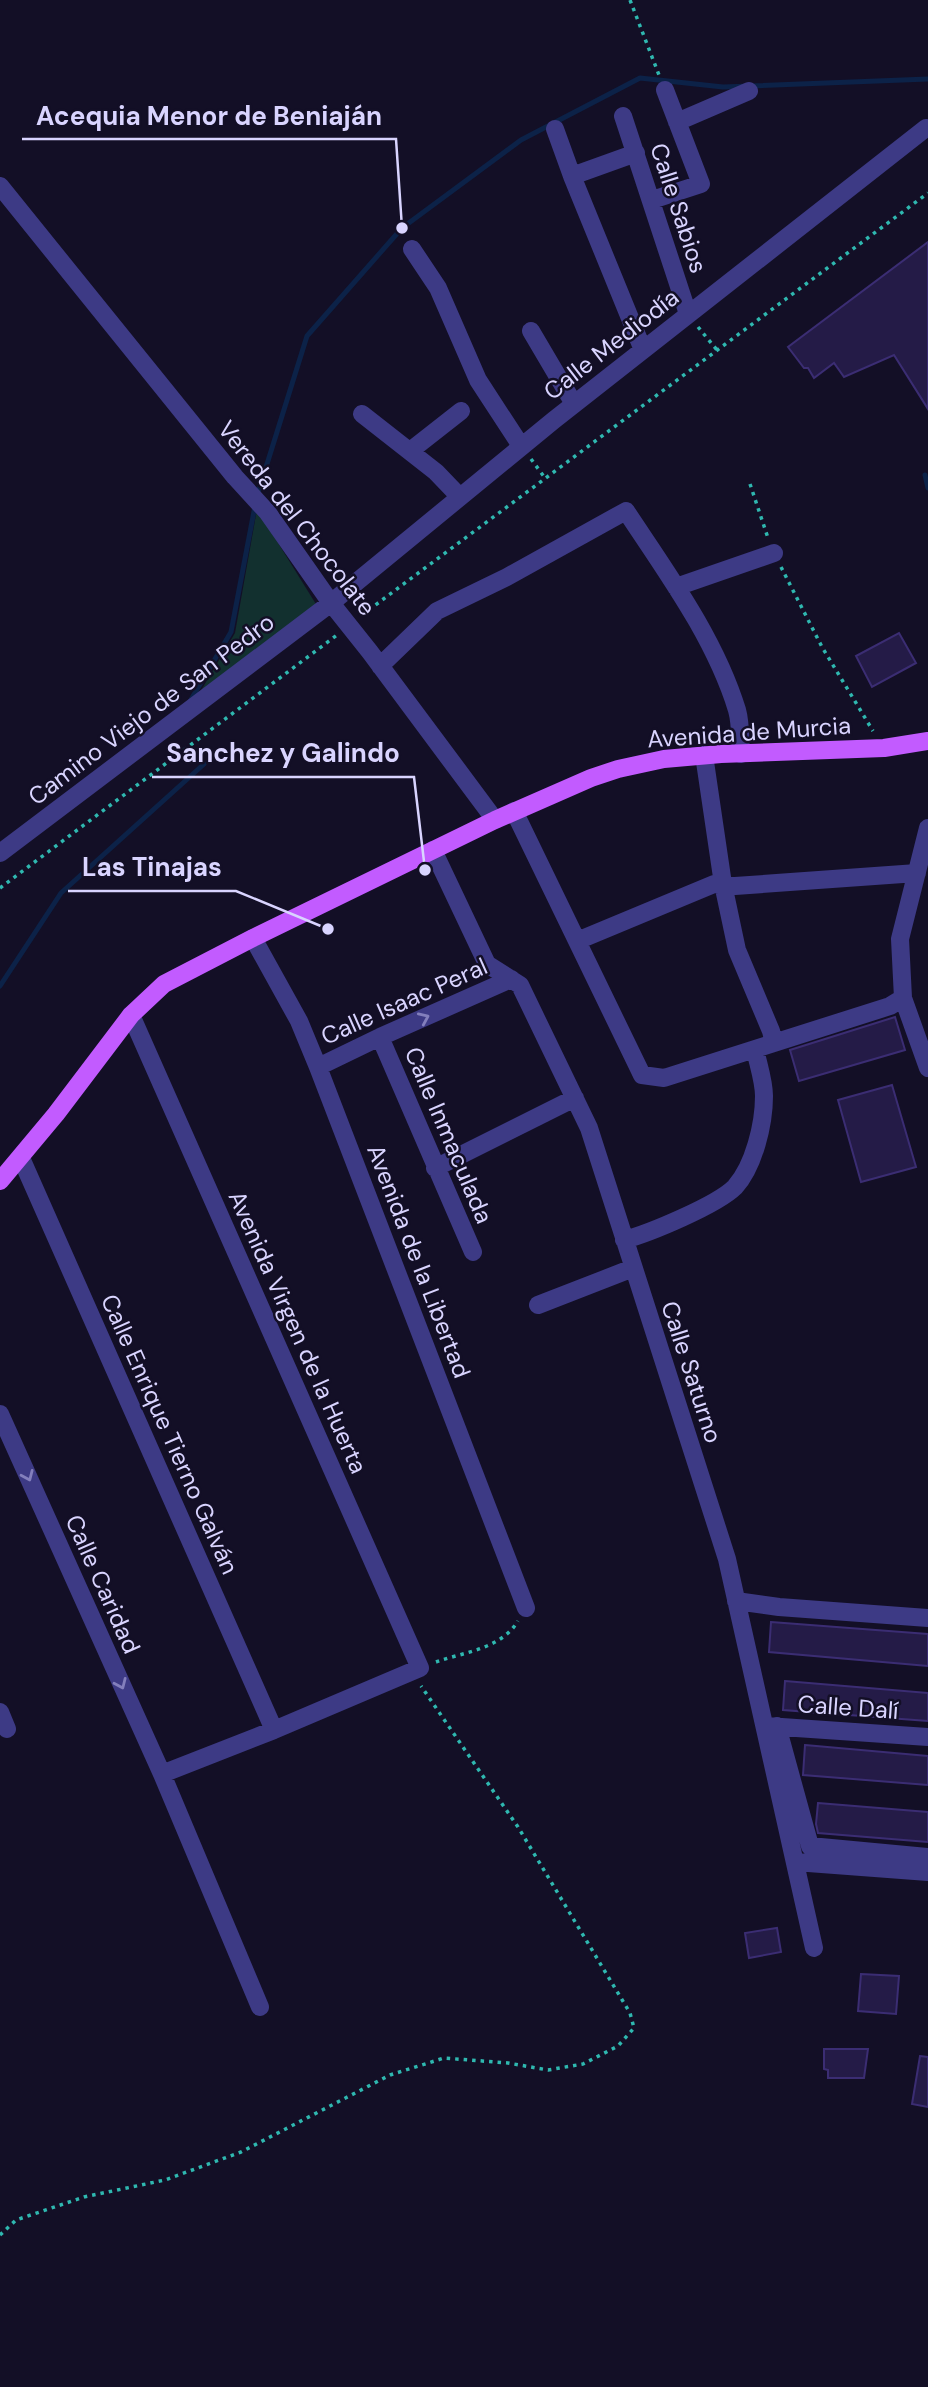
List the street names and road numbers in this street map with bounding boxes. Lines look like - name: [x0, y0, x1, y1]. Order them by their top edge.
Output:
- street label: Calle Sabios: [643, 139, 715, 277]
- street label: Calle Mediodía: [537, 282, 685, 406]
- street label: Vereda del Chocolate: [211, 414, 383, 622]
- street label: Camino Viejo de San Pedro: [22, 606, 280, 812]
- street label: Avenida de Murcia: [646, 709, 852, 755]
- street label: Calle Isaac Peral: [316, 950, 492, 1052]
- street label: Calle Inmaculada: [398, 1042, 500, 1228]
- street label: Avenida de la Libertad: [360, 1140, 478, 1382]
- street label: Avenida Virgen de la Huerta: [222, 1186, 374, 1478]
- street label: Calle Enrique Tierno Galván: [94, 1289, 246, 1579]
- street label: Calle Saturno: [654, 1297, 730, 1447]
- street label: Calle Caridad: [59, 1510, 147, 1658]
- street label: Calle Dalí: [796, 1688, 900, 1726]

